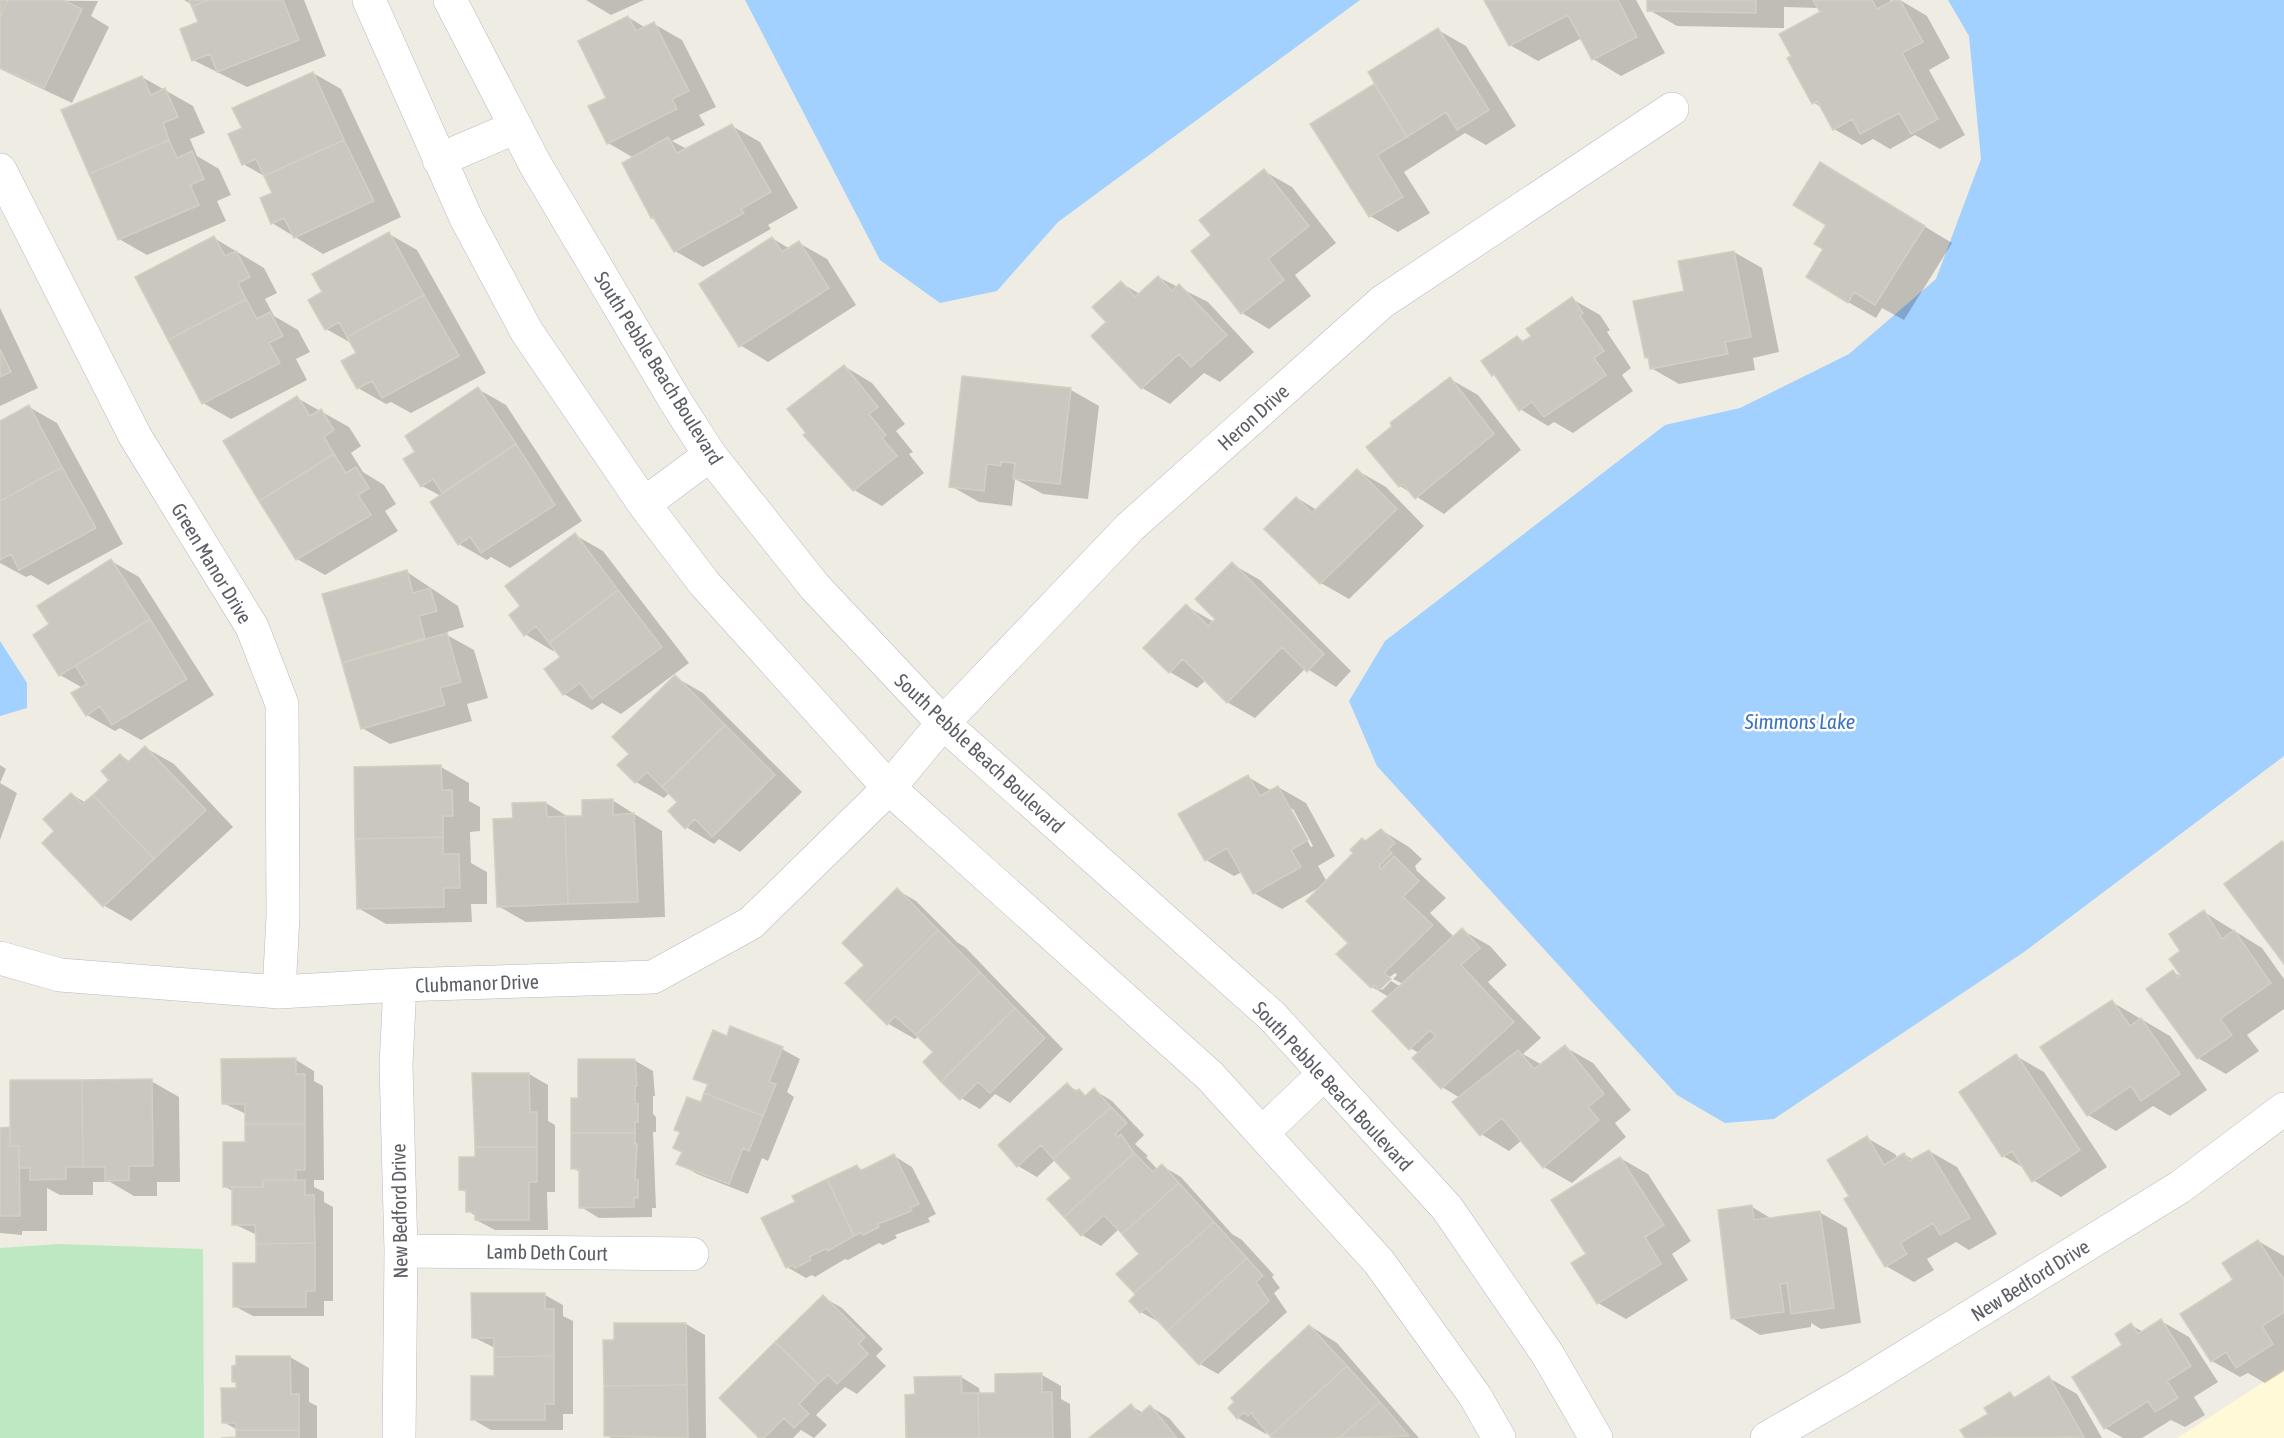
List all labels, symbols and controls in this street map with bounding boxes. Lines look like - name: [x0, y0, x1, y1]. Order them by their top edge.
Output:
- street label: South Pebble Beach Boulevard: [590, 267, 728, 469]
- street label: Heron Drive: [1213, 379, 1293, 455]
- street label: Green Manor Drive: [167, 499, 257, 627]
- street label: South Pebble Beach Boulevard: [891, 668, 1069, 838]
- water label: Simmons Lake: [1744, 709, 1855, 733]
- street label: Clubmanor Drive: [415, 969, 539, 997]
- street label: South Pebble Beach Boulevard: [1248, 997, 1418, 1175]
- street label: New Bedford Drive: [386, 1143, 412, 1279]
- street label: New Bedford Drive: [1967, 1234, 2093, 1326]
- street label: Lamb Deth Court: [486, 1239, 608, 1265]

